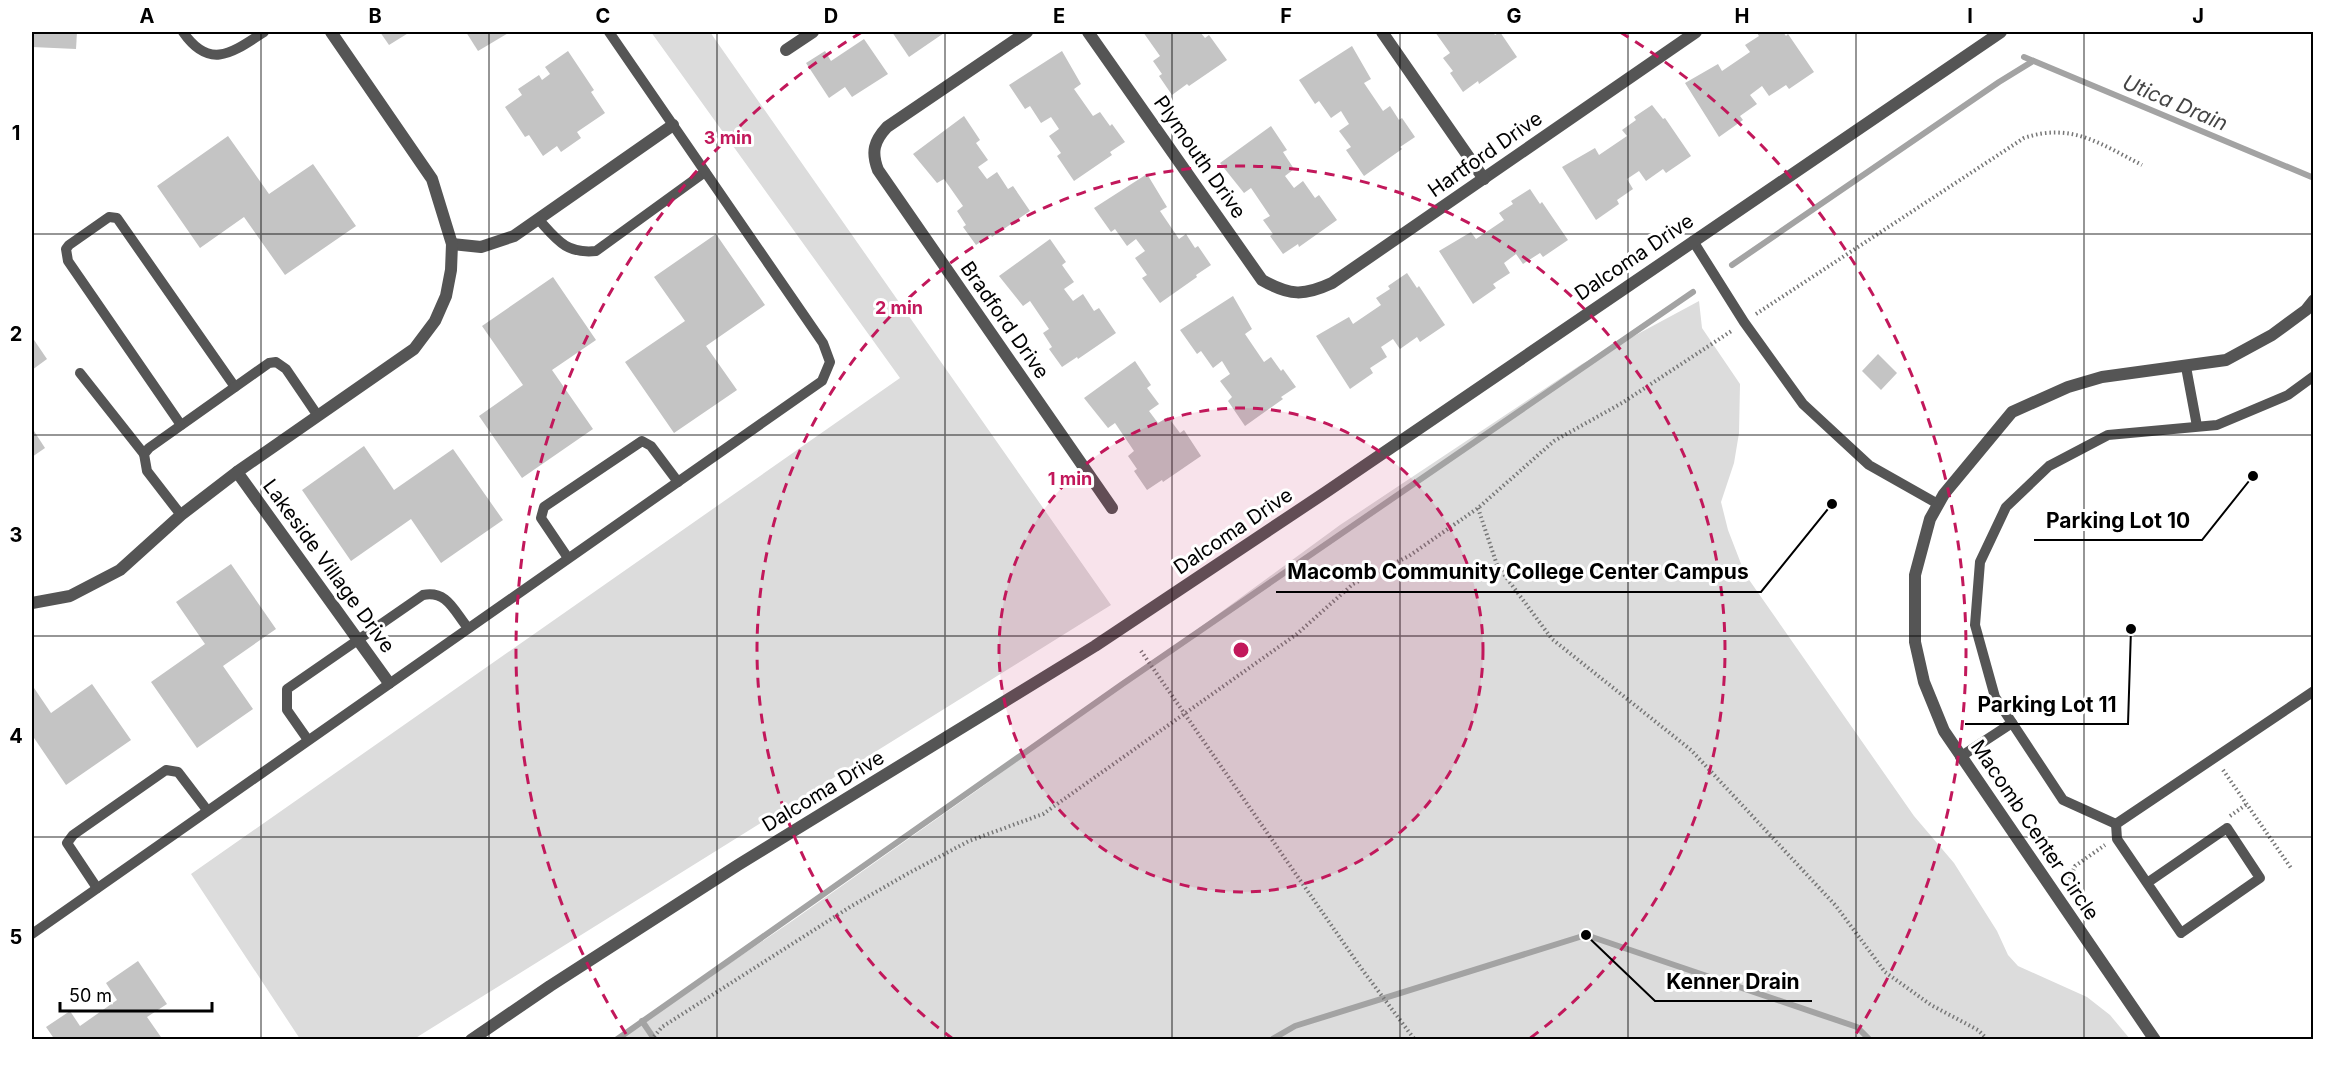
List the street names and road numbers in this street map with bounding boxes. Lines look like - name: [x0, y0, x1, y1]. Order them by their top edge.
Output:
- street label: Plymouth Drive: [1149, 91, 1251, 223]
- street label: Hartford Drive: [1423, 106, 1547, 202]
- street label: Dalcoma Drive: [1570, 208, 1698, 306]
- street label: Bradford Drive: [956, 257, 1054, 383]
- street label: Lakeside Village Drive: [258, 475, 400, 657]
- street label: Dalcoma Drive: [1169, 482, 1297, 580]
- street label: Macomb Center Circle: [1966, 735, 2104, 925]
- street label: Dalcoma Drive: [758, 745, 888, 837]

